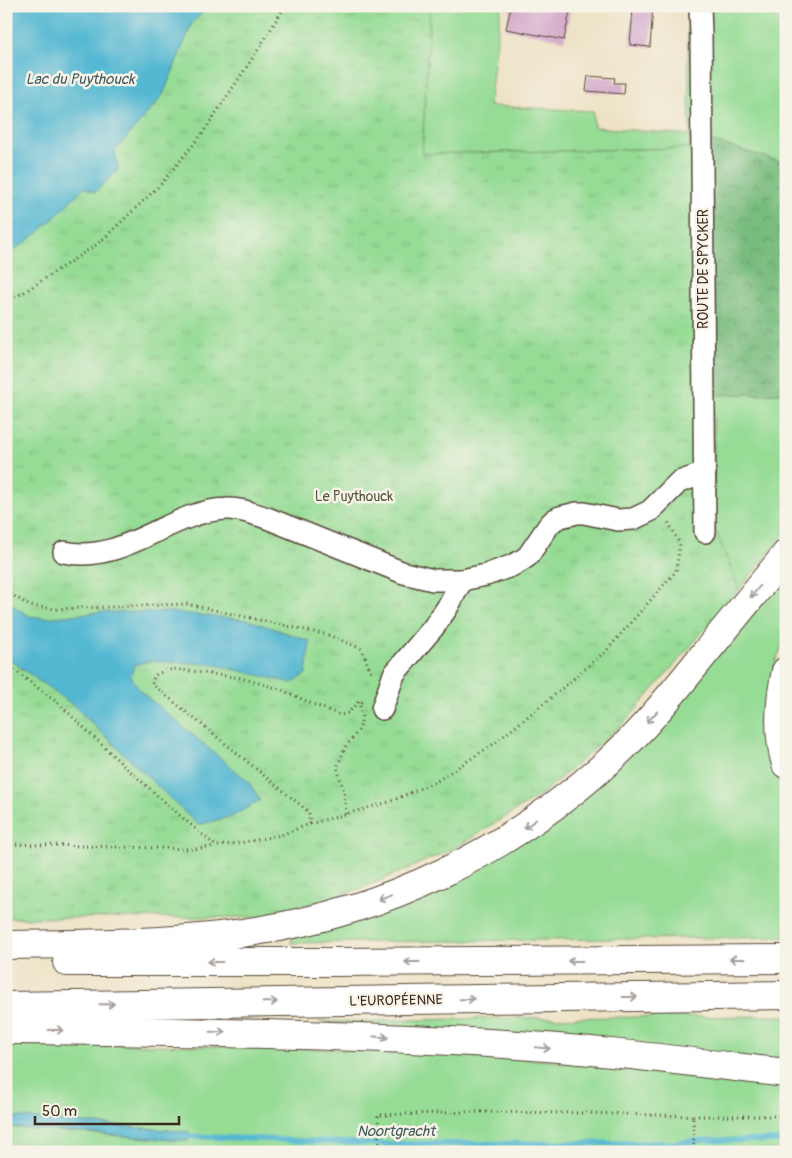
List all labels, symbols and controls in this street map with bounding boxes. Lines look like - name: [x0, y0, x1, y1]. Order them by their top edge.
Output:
- water label: Lac du Puythouck: [25, 70, 136, 89]
- street label: ROUTE DE SPYCKER: [695, 209, 712, 329]
- park label: Le Puythouck: [315, 488, 393, 505]
- one-way arrow: [750, 585, 761, 598]
- one-way arrow: [646, 711, 658, 724]
- one-way arrow: [523, 819, 537, 829]
- one-way arrow: [378, 893, 393, 902]
- one-way arrow: [729, 954, 746, 964]
- one-way arrow: [567, 956, 583, 965]
- one-way arrow: [207, 957, 223, 967]
- one-way arrow: [404, 957, 420, 966]
- street label: L'EUROPÉENNE: [349, 990, 443, 1010]
- one-way arrow: [622, 992, 638, 1002]
- one-way arrow: [459, 994, 475, 1004]
- one-way arrow: [262, 997, 278, 1007]
- one-way arrow: [99, 1000, 115, 1009]
- one-way arrow: [48, 1025, 64, 1035]
- one-way arrow: [210, 1028, 226, 1037]
- one-way arrow: [373, 1033, 389, 1042]
- one-way arrow: [535, 1043, 551, 1052]
- scale bar: [35, 1093, 179, 1125]
- text: 50 m: [42, 1102, 77, 1121]
- water label: Noortgracht: [357, 1122, 437, 1141]

